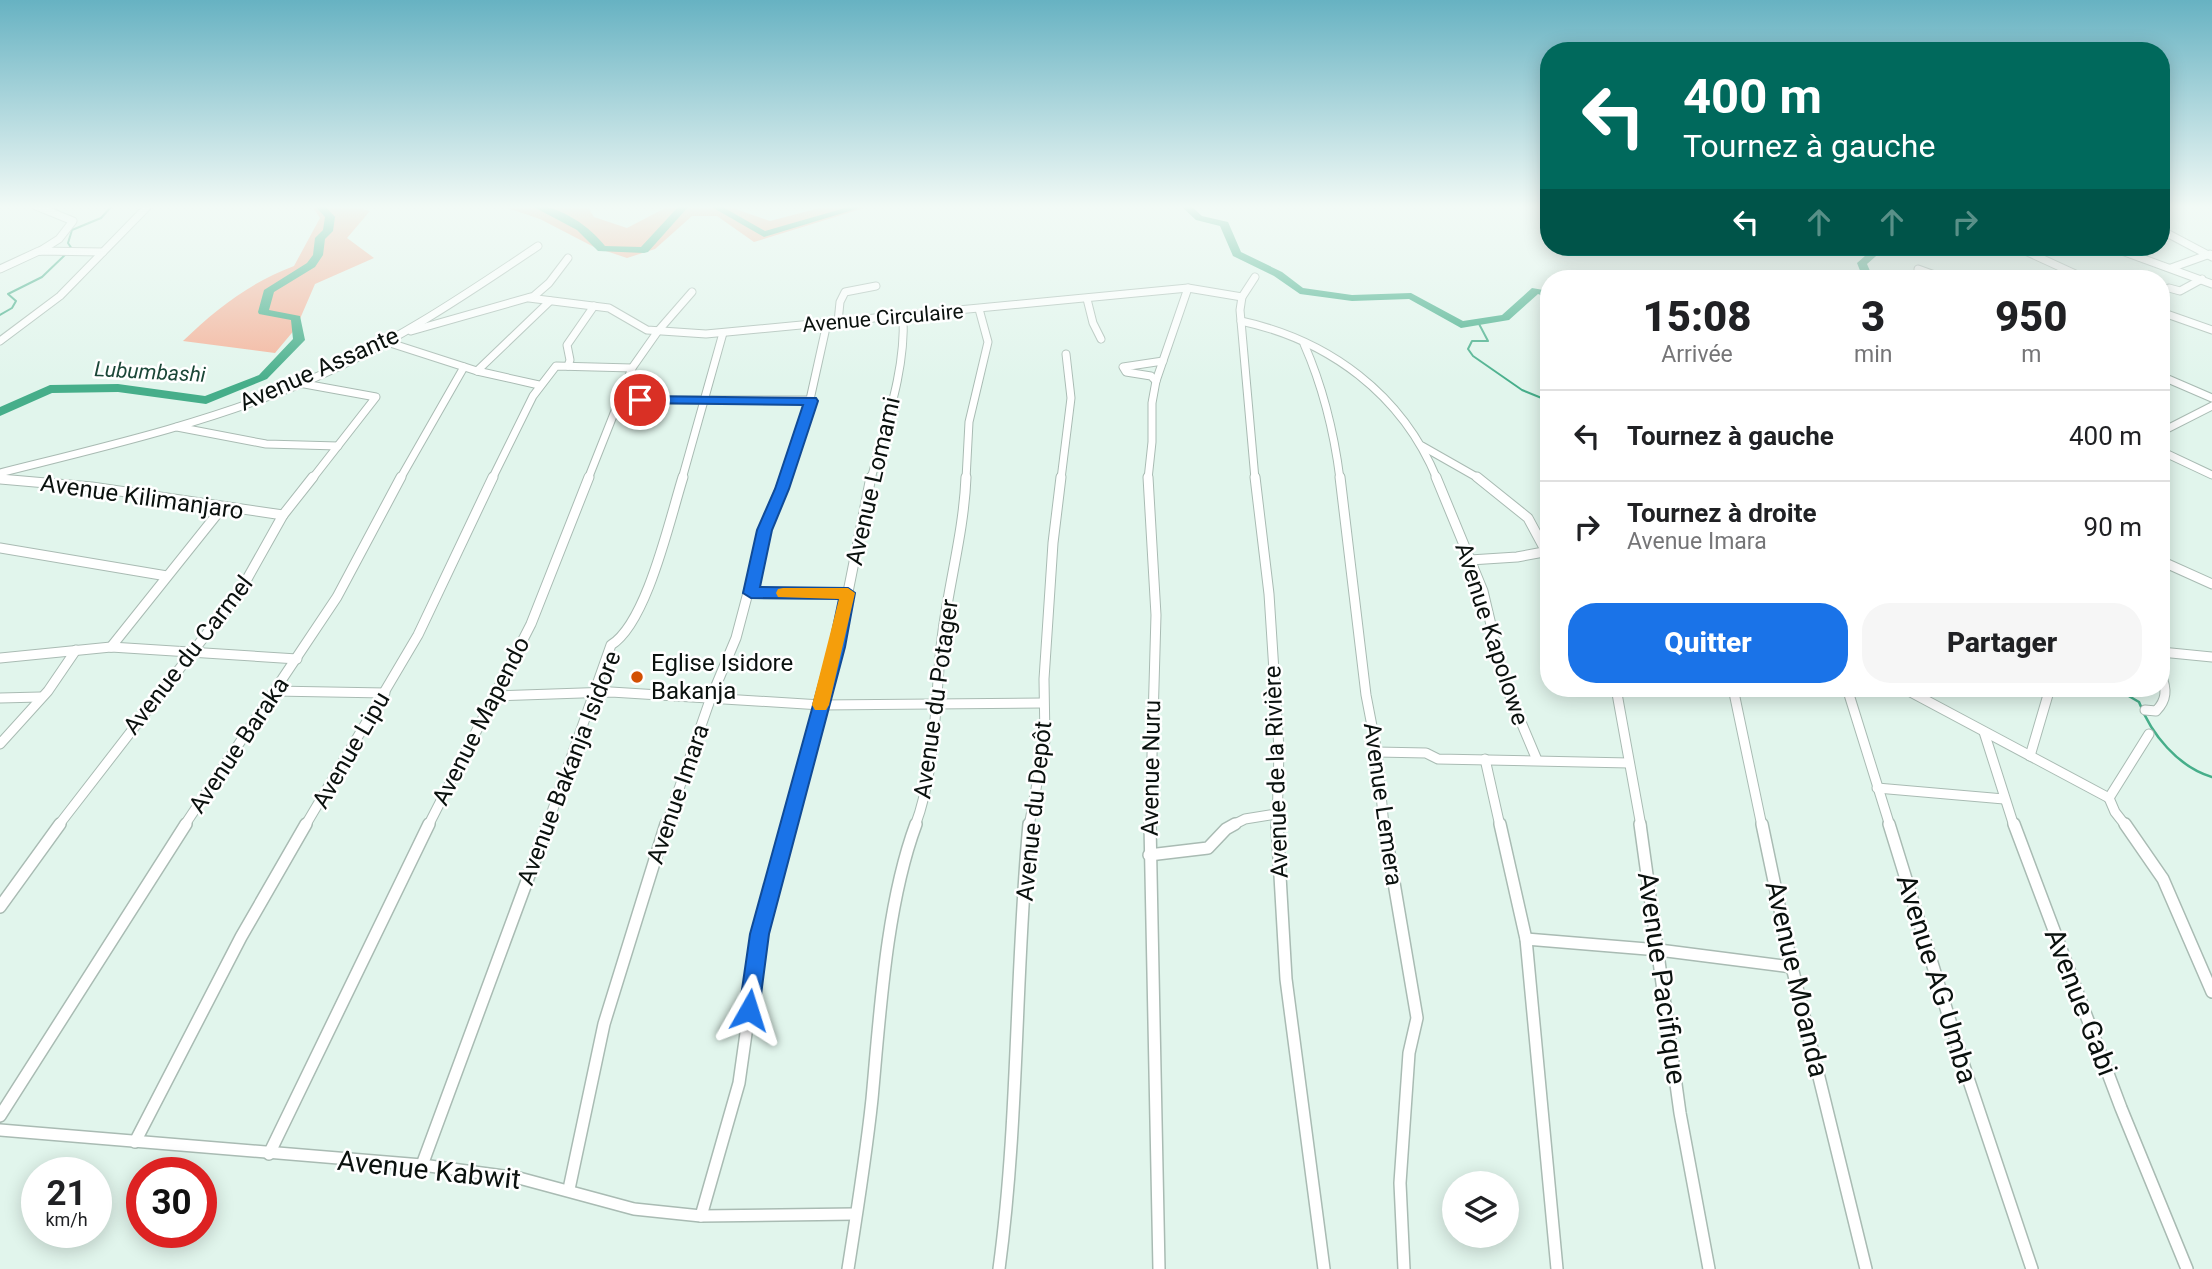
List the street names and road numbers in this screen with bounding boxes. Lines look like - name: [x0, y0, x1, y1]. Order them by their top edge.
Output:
- street label: Avenue Circulaire: [801, 299, 965, 337]
- street label: Avenue Assante: [235, 321, 403, 417]
- street label: Avenue Lomami: [840, 394, 906, 568]
- street label: Avenue Kilimanjaro: [39, 469, 245, 525]
- street label: Avenue Kapolowe: [1449, 539, 1535, 729]
- street label: Avenue du Carmel: [117, 570, 259, 740]
- street label: Avenue du Potager: [908, 597, 964, 801]
- street label: Avenue Mapendo: [427, 632, 535, 810]
- street label: Avenue Bakanja Isidore: [511, 647, 627, 889]
- street label: Avenue de la Rivière: [1258, 665, 1294, 879]
- street label: Avenue Baraka: [183, 672, 295, 818]
- street label: Avenue Lipu: [306, 687, 396, 813]
- street label: Avenue Nuru: [1136, 700, 1166, 836]
- street label: Avenue du Depôt: [1011, 720, 1057, 902]
- street label: Avenue Imara: [641, 721, 715, 867]
- street label: Avenue Lemera: [1358, 721, 1408, 887]
- street label: Avenue Pacifique: [1631, 870, 1693, 1086]
- street label: Avenue AG Umba: [1890, 871, 1984, 1087]
- street label: Avenue Moanda: [1758, 878, 1836, 1080]
- street label: Avenue Gabi: [2038, 924, 2124, 1080]
- street label: Avenue Kabwit: [336, 1144, 522, 1196]

